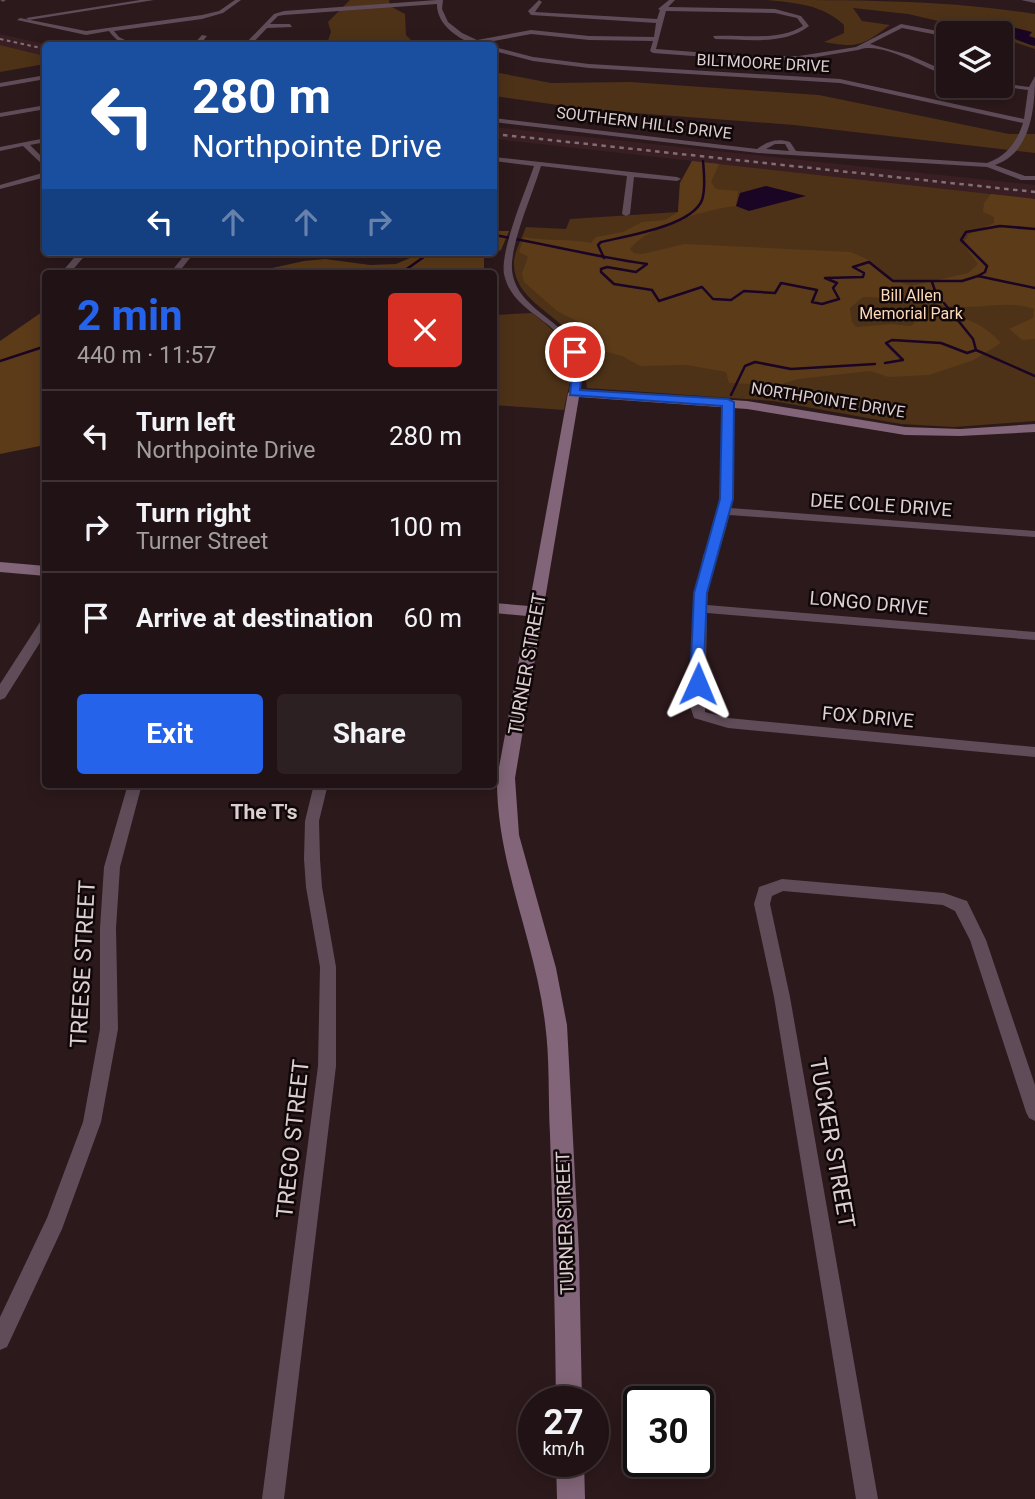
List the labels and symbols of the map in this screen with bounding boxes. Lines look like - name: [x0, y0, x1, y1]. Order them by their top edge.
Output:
- street label: BILTMOORE DRIVE: [696, 50, 830, 76]
- street label: SOUTHERN HILLS DRIVE: [555, 103, 733, 143]
- park label: Bill Allen Memorial Park: [859, 286, 964, 323]
- pin: [545, 322, 605, 382]
- street label: NORTHPOINTE DRIVE: [750, 378, 906, 422]
- street label: DEE COLE DRIVE: [809, 489, 953, 521]
- street label: LONGO DRIVE: [809, 586, 930, 620]
- street label: TURNER STREET: [503, 591, 551, 737]
- position arrow: [661, 647, 735, 721]
- street label: FOX DRIVE: [821, 702, 915, 732]
- district label: The T's: [230, 800, 298, 824]
- street label: TREESE STREET: [65, 879, 101, 1049]
- street label: TUCKER STREET: [804, 1056, 860, 1231]
- street label: TREGO STREET: [271, 1058, 315, 1220]
- street label: TURNER STREET: [551, 1151, 579, 1295]
- speed limit sign: 30: [623, 1386, 714, 1477]

